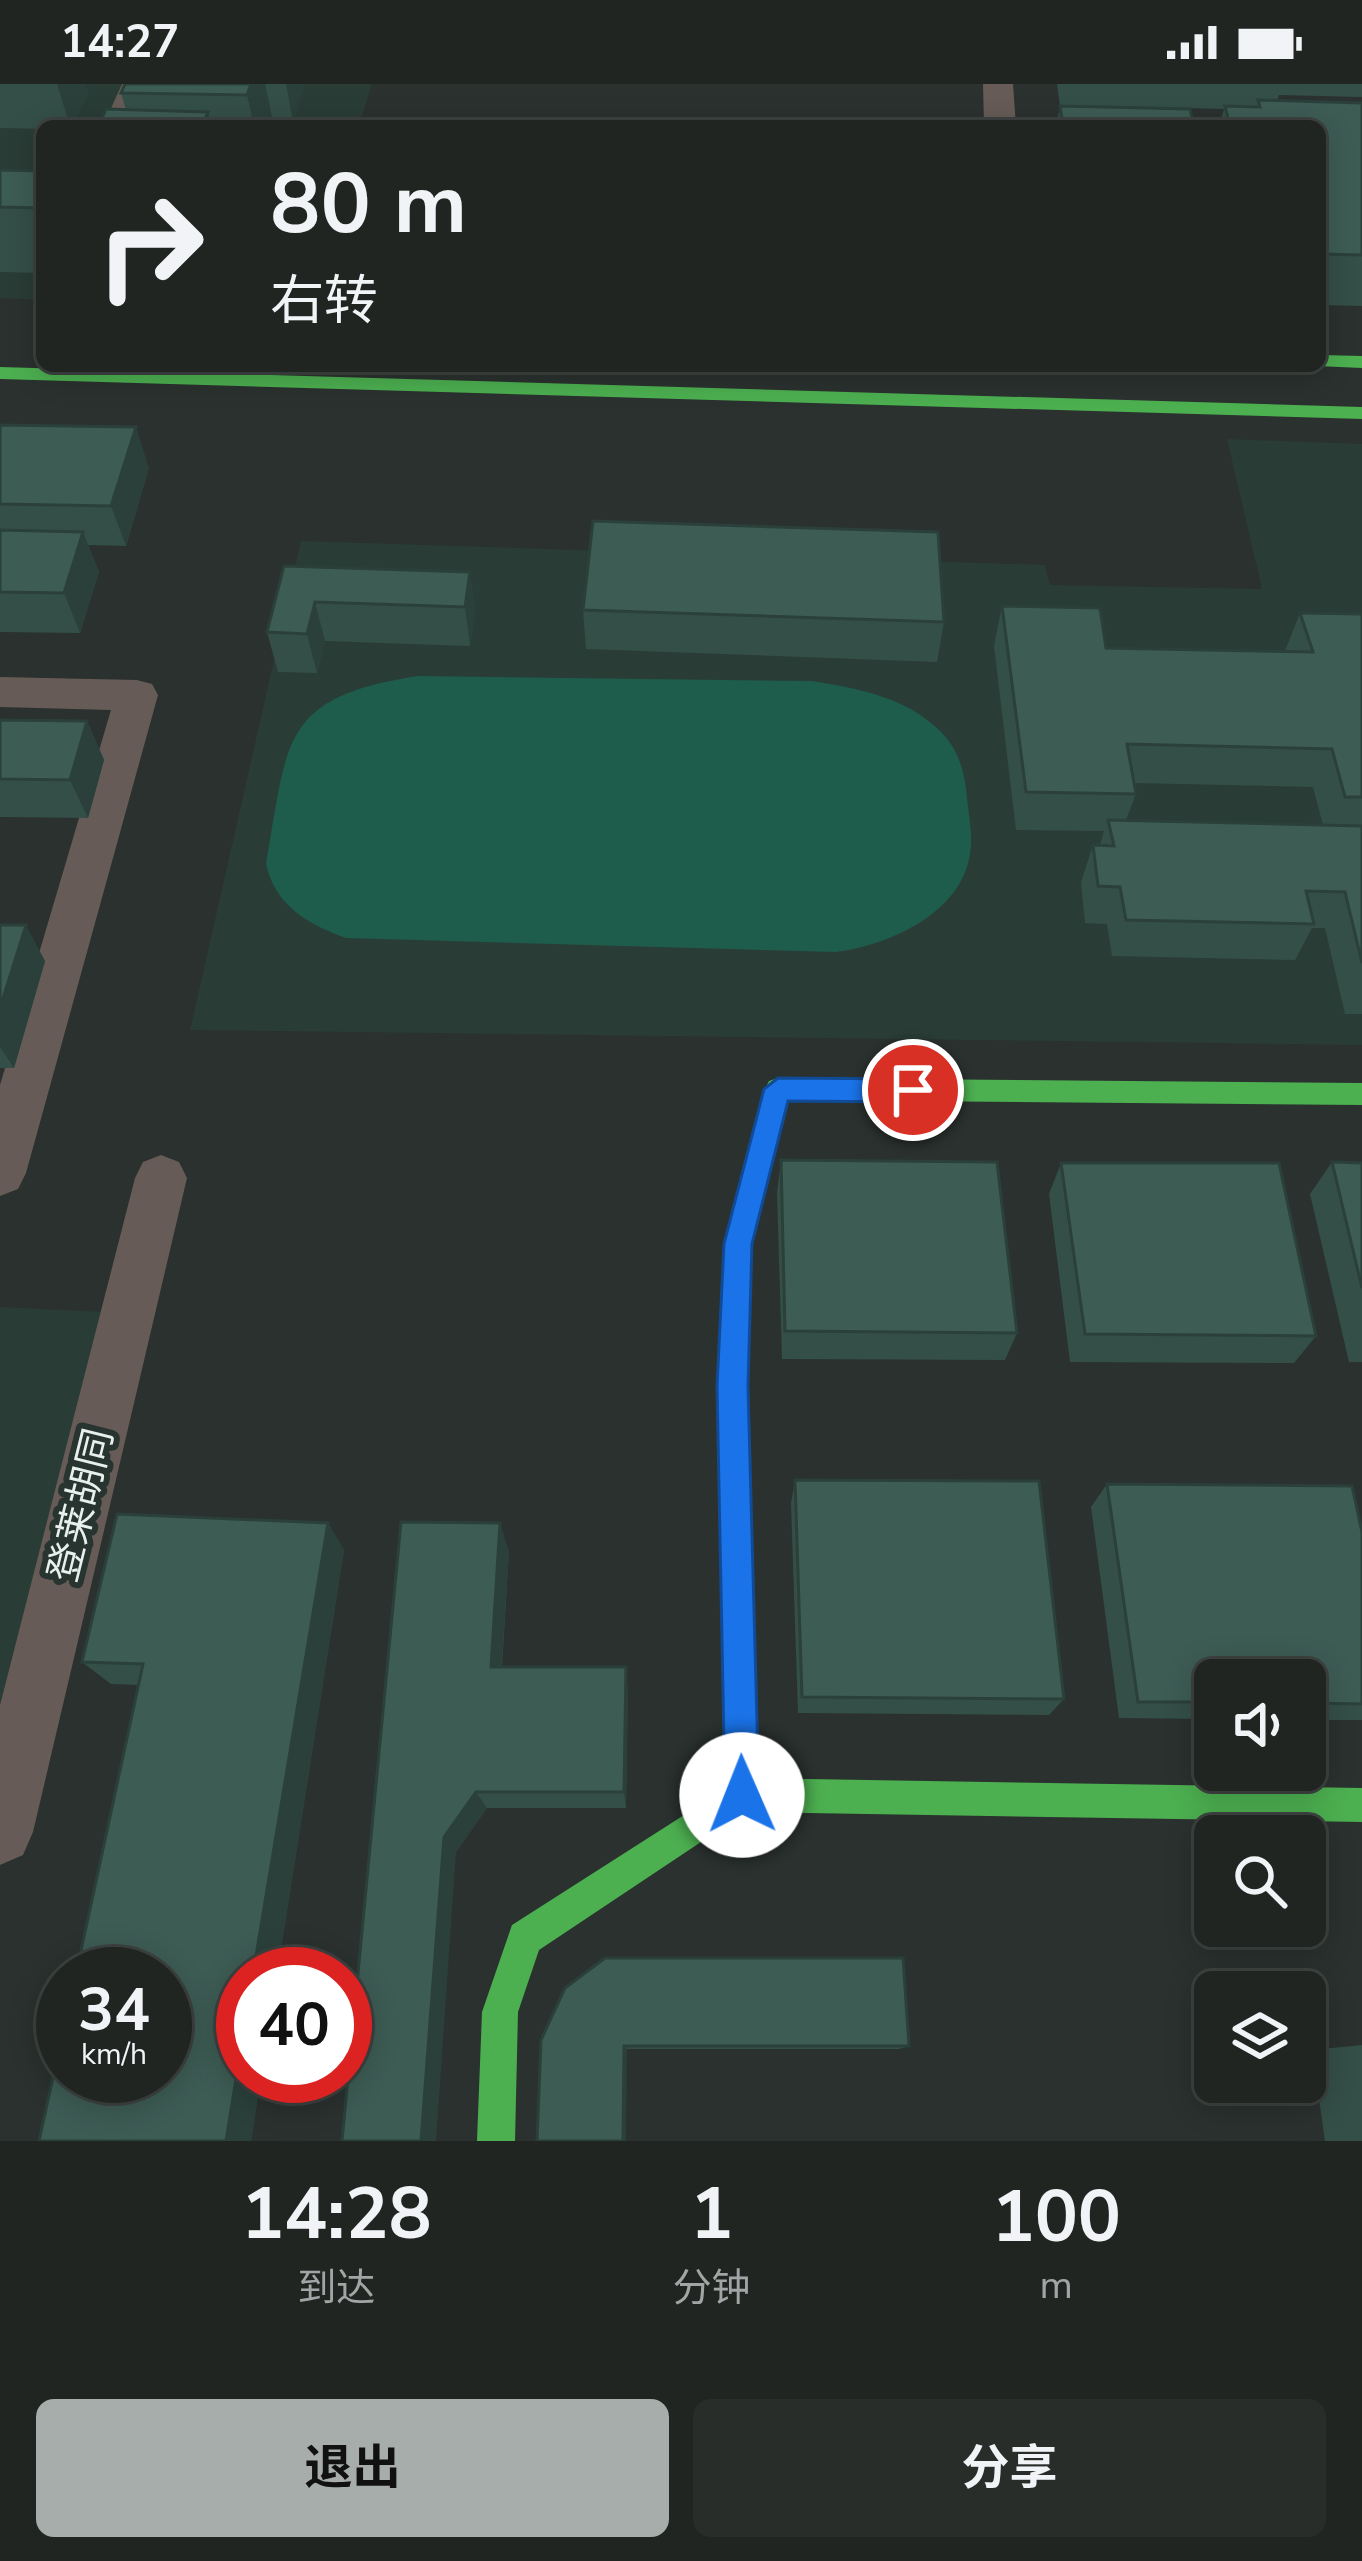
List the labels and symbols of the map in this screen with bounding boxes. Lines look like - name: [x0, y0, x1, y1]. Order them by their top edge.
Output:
- pin: [862, 1039, 964, 1141]
- street label: 登莱胡同: [37, 1423, 126, 1587]
- position arrow: [679, 1732, 805, 1858]
- speed limit sign: 40: [216, 1947, 372, 2103]

